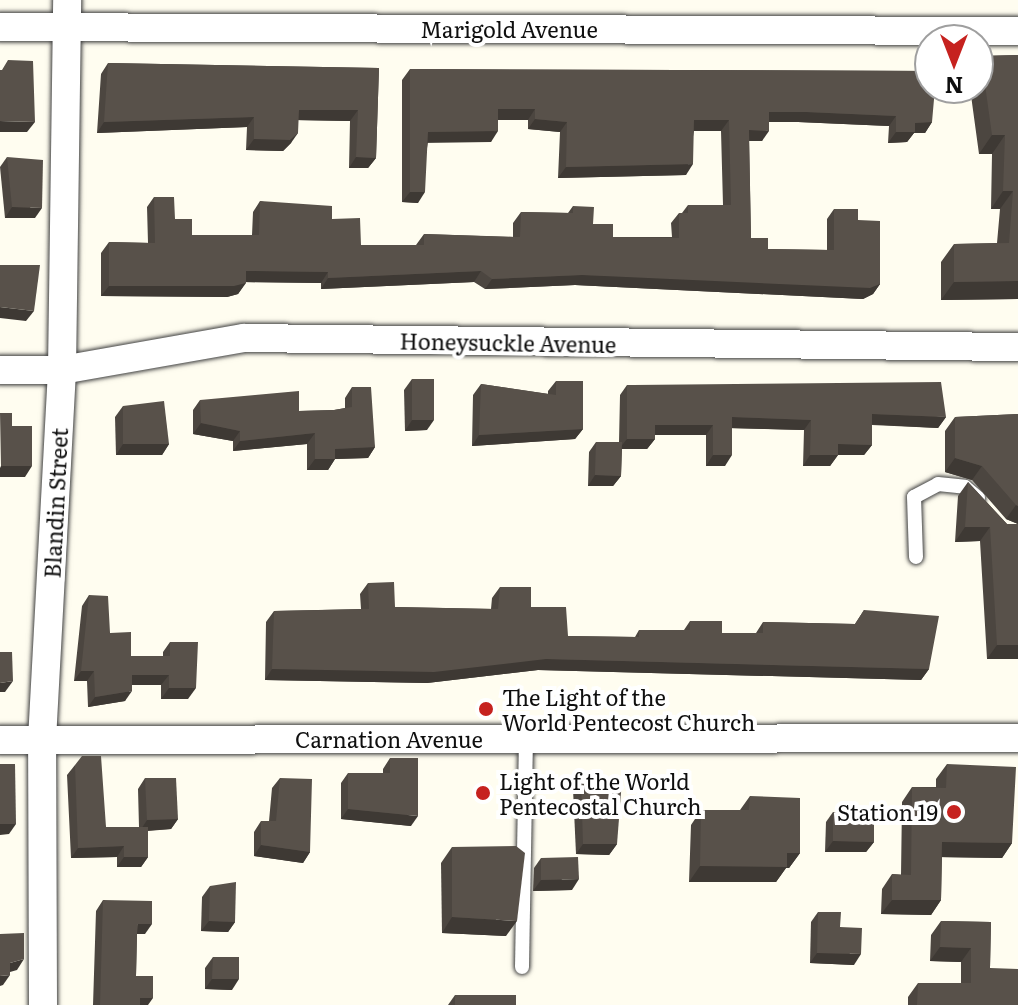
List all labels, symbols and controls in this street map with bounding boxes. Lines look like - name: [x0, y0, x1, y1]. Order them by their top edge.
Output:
- street label: Marigold Avenue: [420, 16, 598, 42]
- north arrow: [914, 24, 994, 104]
- text: N: [945, 70, 963, 103]
- street label: Honeysuckle Avenue: [399, 327, 617, 357]
- street label: Blandin Street: [38, 427, 72, 579]
- place label: The Light of the World Pentecost Church: [502, 683, 755, 734]
- marker: The Light of the World Pentecost Church: [477, 700, 495, 718]
- street label: Carnation Avenue: [295, 726, 483, 752]
- place label: Light of the World Pentecostal Church: [499, 767, 702, 818]
- marker: Light of the World Pentecostal Church: [474, 784, 492, 802]
- place label: Station 19: [837, 799, 938, 825]
- marker: Station 19: [945, 803, 963, 821]

